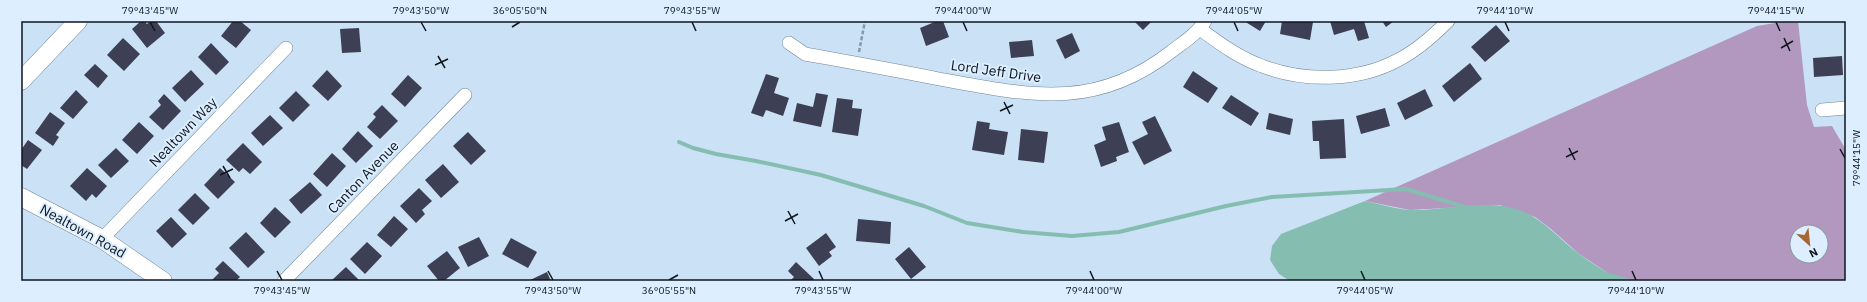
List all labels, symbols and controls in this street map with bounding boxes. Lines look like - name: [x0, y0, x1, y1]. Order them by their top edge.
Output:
- text: 79°43'45"W: [122, 4, 178, 17]
- text: 79°43'50"W: [393, 4, 449, 17]
- text: 36°05'50"N: [493, 4, 547, 17]
- text: 79°43'55"W: [664, 4, 720, 17]
- text: 79°44'00"W: [935, 4, 991, 17]
- text: 79°44'05"W: [1206, 4, 1262, 17]
- text: 79°44'10"W: [1477, 4, 1533, 17]
- text: 79°44'15"W: [1748, 4, 1804, 17]
- street label: Lord Jeff Drive: [950, 56, 1043, 86]
- street label: Nealtown Way: [145, 93, 221, 171]
- text: 79°44'15"W: [1850, 130, 1863, 186]
- street label: Canton Avenue: [324, 136, 403, 217]
- street label: Nealtown Road: [37, 200, 129, 262]
- north arrow: [1789, 224, 1829, 264]
- text: N: [1807, 245, 1820, 261]
- text: 79°43'45"W: [254, 284, 310, 297]
- text: 79°43'50"W: [525, 284, 581, 297]
- text: 36°05'55"N: [642, 284, 696, 297]
- text: 79°43'55"W: [795, 284, 851, 297]
- text: 79°44'00"W: [1066, 284, 1122, 297]
- text: 79°44'05"W: [1337, 284, 1393, 297]
- text: 79°44'10"W: [1608, 284, 1664, 297]

